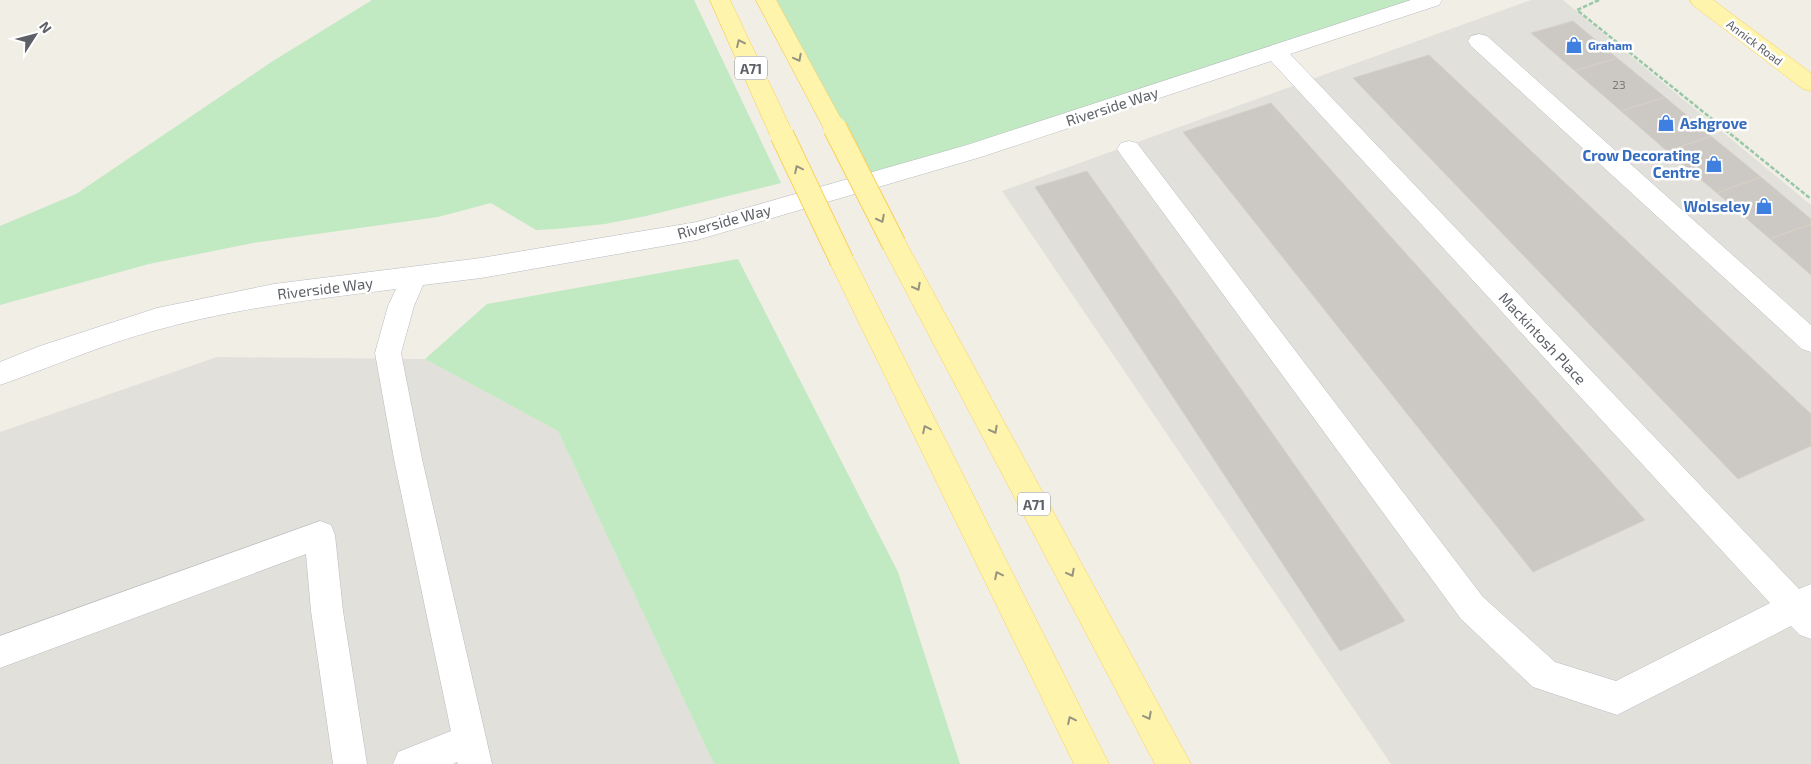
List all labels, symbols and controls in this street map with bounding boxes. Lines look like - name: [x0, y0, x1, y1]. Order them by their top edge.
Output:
- north arrow: [10, 10, 60, 60]
- street label: Annick Road: [1724, 16, 1786, 68]
- text: N: [36, 18, 56, 36]
- shop icon: Graham: [1564, 35, 1584, 55]
- place label: Graham: [1588, 38, 1632, 52]
- one-way arrow: [735, 39, 746, 48]
- one-way arrow: [791, 53, 801, 62]
- road number: A71: [735, 56, 767, 80]
- house number: 23: [1612, 77, 1626, 91]
- street label: Riverside Way: [1063, 83, 1161, 129]
- shop icon: Ashgrove: [1656, 113, 1676, 133]
- place label: Ashgrove: [1680, 114, 1747, 132]
- place label: Crow Decorating Centre: [1582, 146, 1700, 181]
- shop icon: Crow Decorating Centre: [1704, 154, 1724, 174]
- one-way arrow: [794, 165, 805, 174]
- shop icon: Wolseley: [1754, 196, 1774, 216]
- place label: Wolseley: [1684, 197, 1751, 216]
- street label: Riverside Way: [675, 200, 773, 242]
- one-way arrow: [875, 213, 885, 222]
- street label: Riverside Way: [276, 273, 374, 303]
- one-way arrow: [911, 281, 921, 290]
- street label: Mackintosh Place: [1496, 288, 1590, 388]
- one-way arrow: [988, 424, 998, 433]
- one-way arrow: [922, 425, 932, 434]
- road number: A71: [1018, 492, 1050, 516]
- one-way arrow: [1065, 567, 1075, 576]
- one-way arrow: [994, 571, 1004, 580]
- one-way arrow: [1142, 710, 1152, 719]
- one-way arrow: [1067, 717, 1077, 726]

